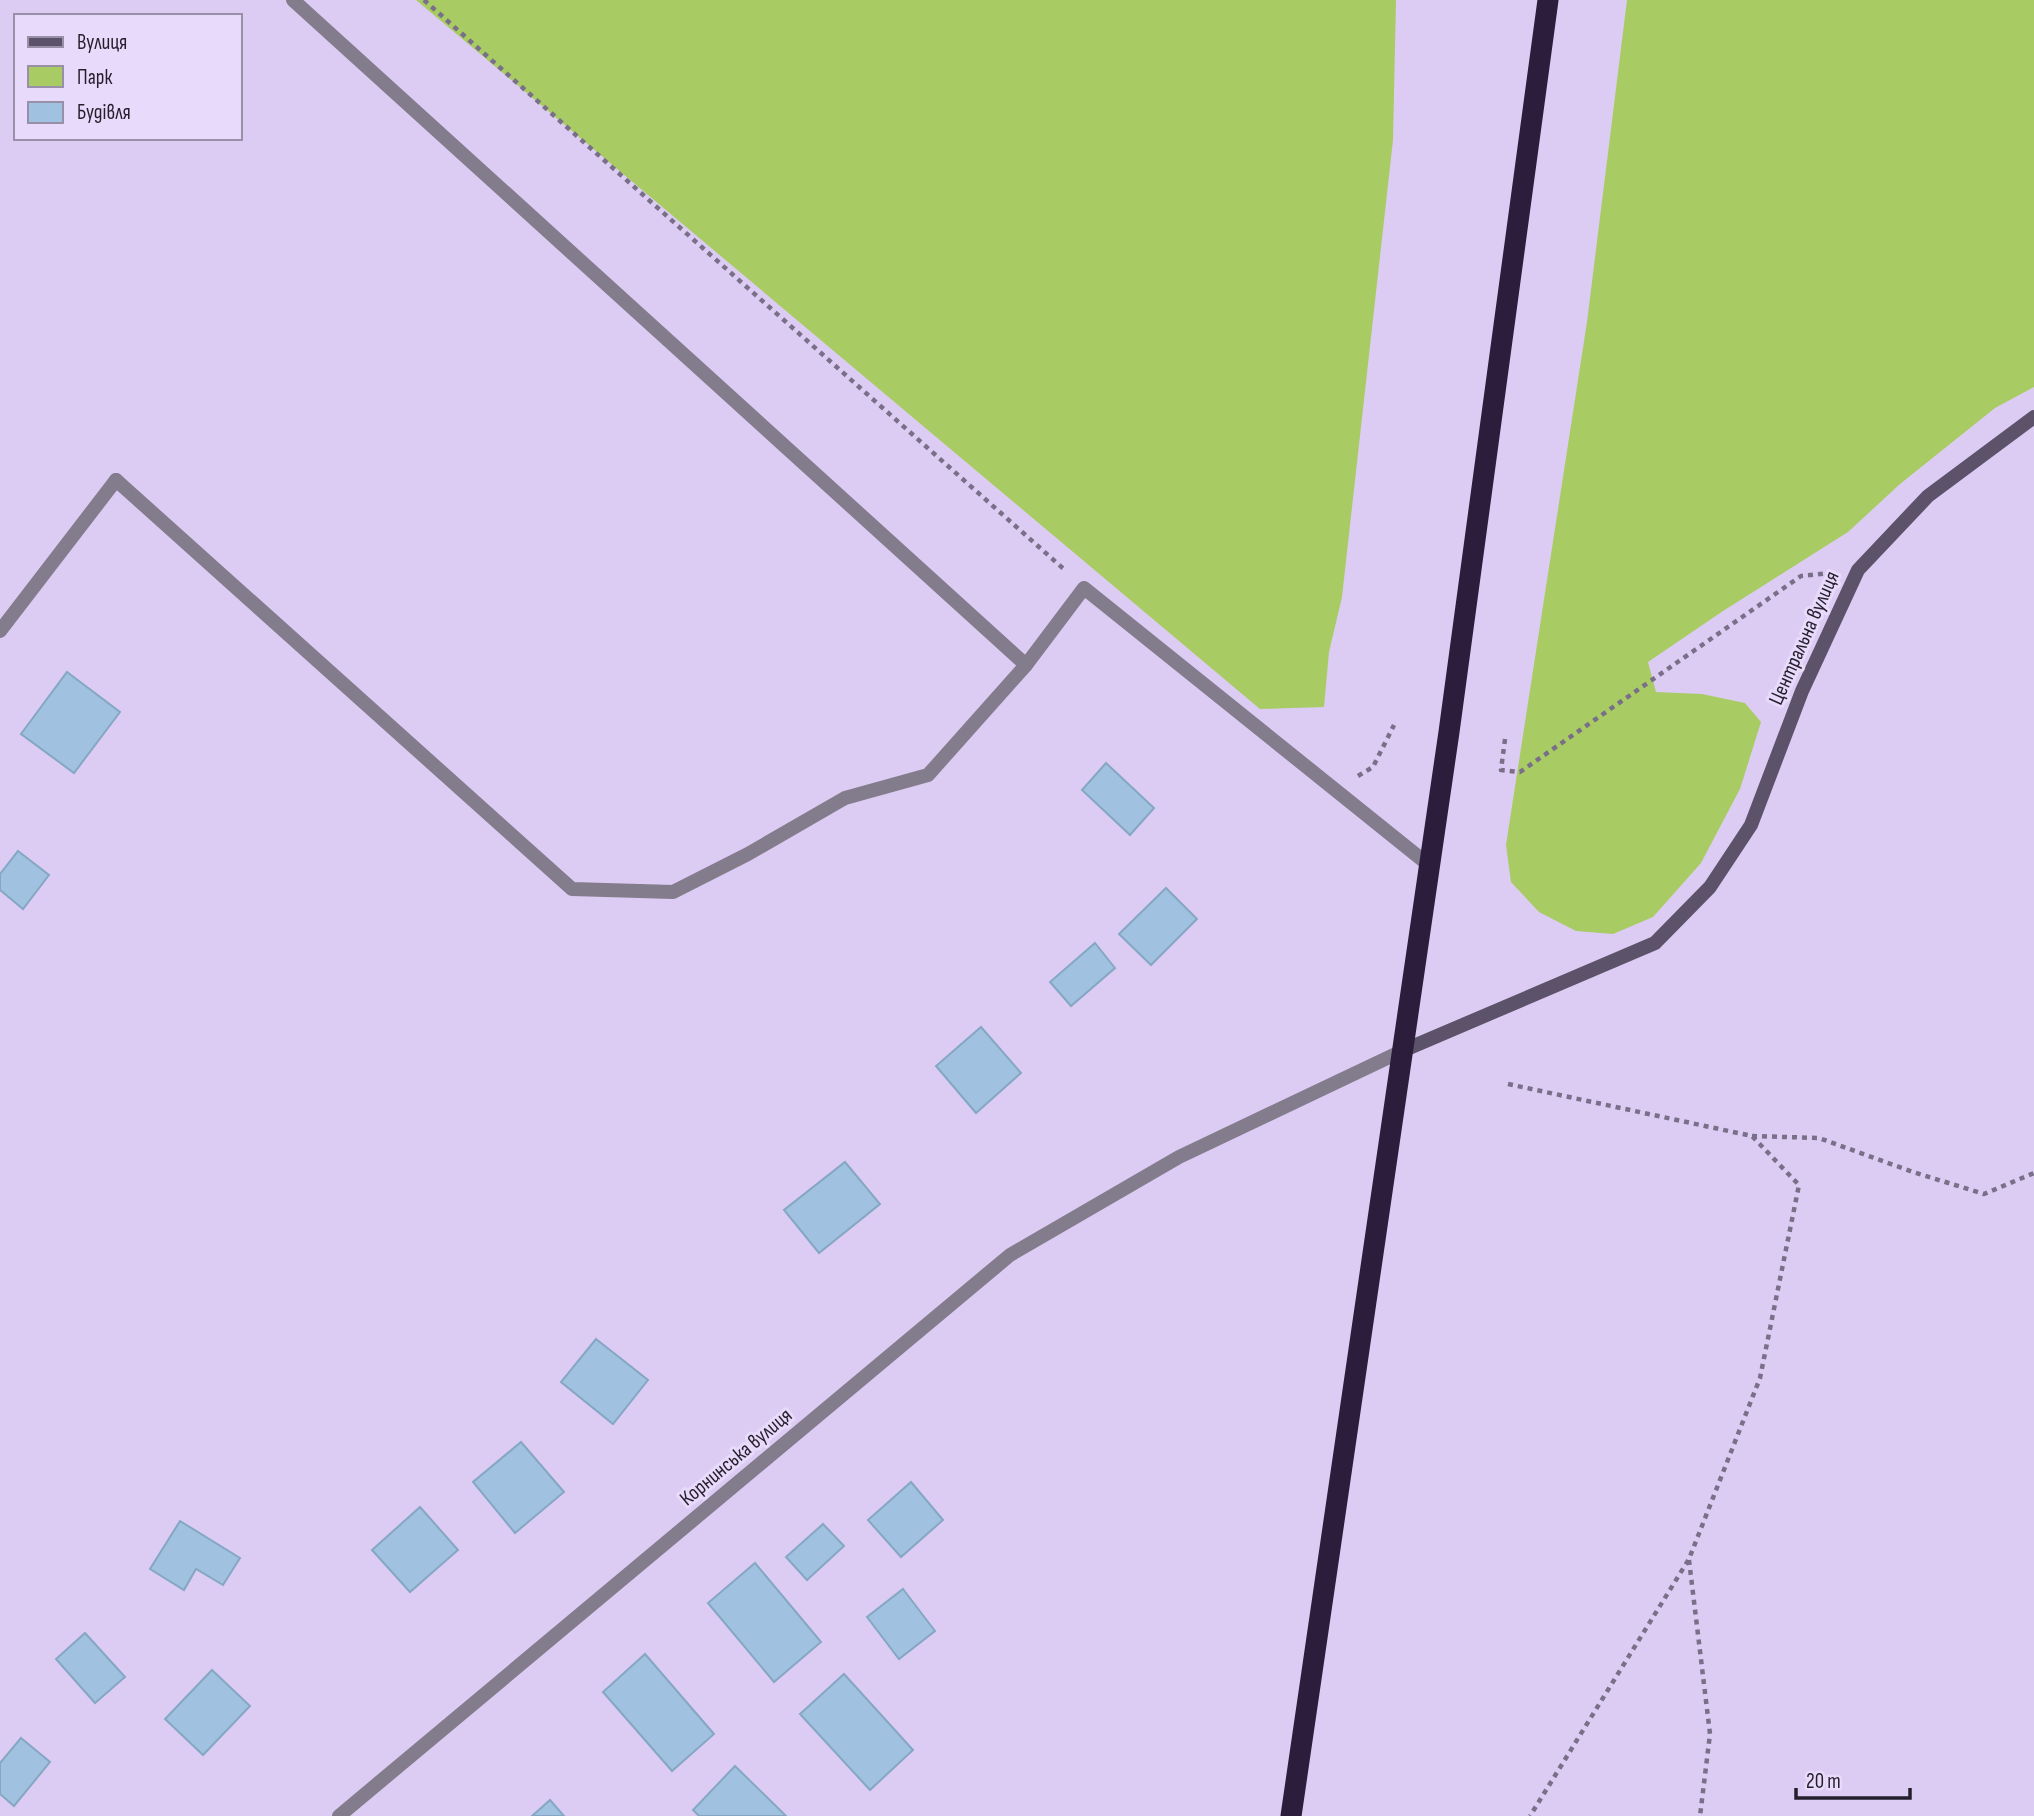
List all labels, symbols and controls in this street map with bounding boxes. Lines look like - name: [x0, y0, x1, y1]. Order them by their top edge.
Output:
- legend: [14, 14, 242, 140]
- text: Вулиця: [77, 30, 127, 55]
- text: Парк: [77, 65, 112, 90]
- text: Будівля: [77, 100, 131, 125]
- street label: Центральна вулиця: [1763, 567, 1845, 709]
- street label: Корнинська вулиця: [675, 1403, 797, 1511]
- scale bar: [1796, 1756, 1910, 1800]
- text: 20 m: [1806, 1769, 1841, 1794]

